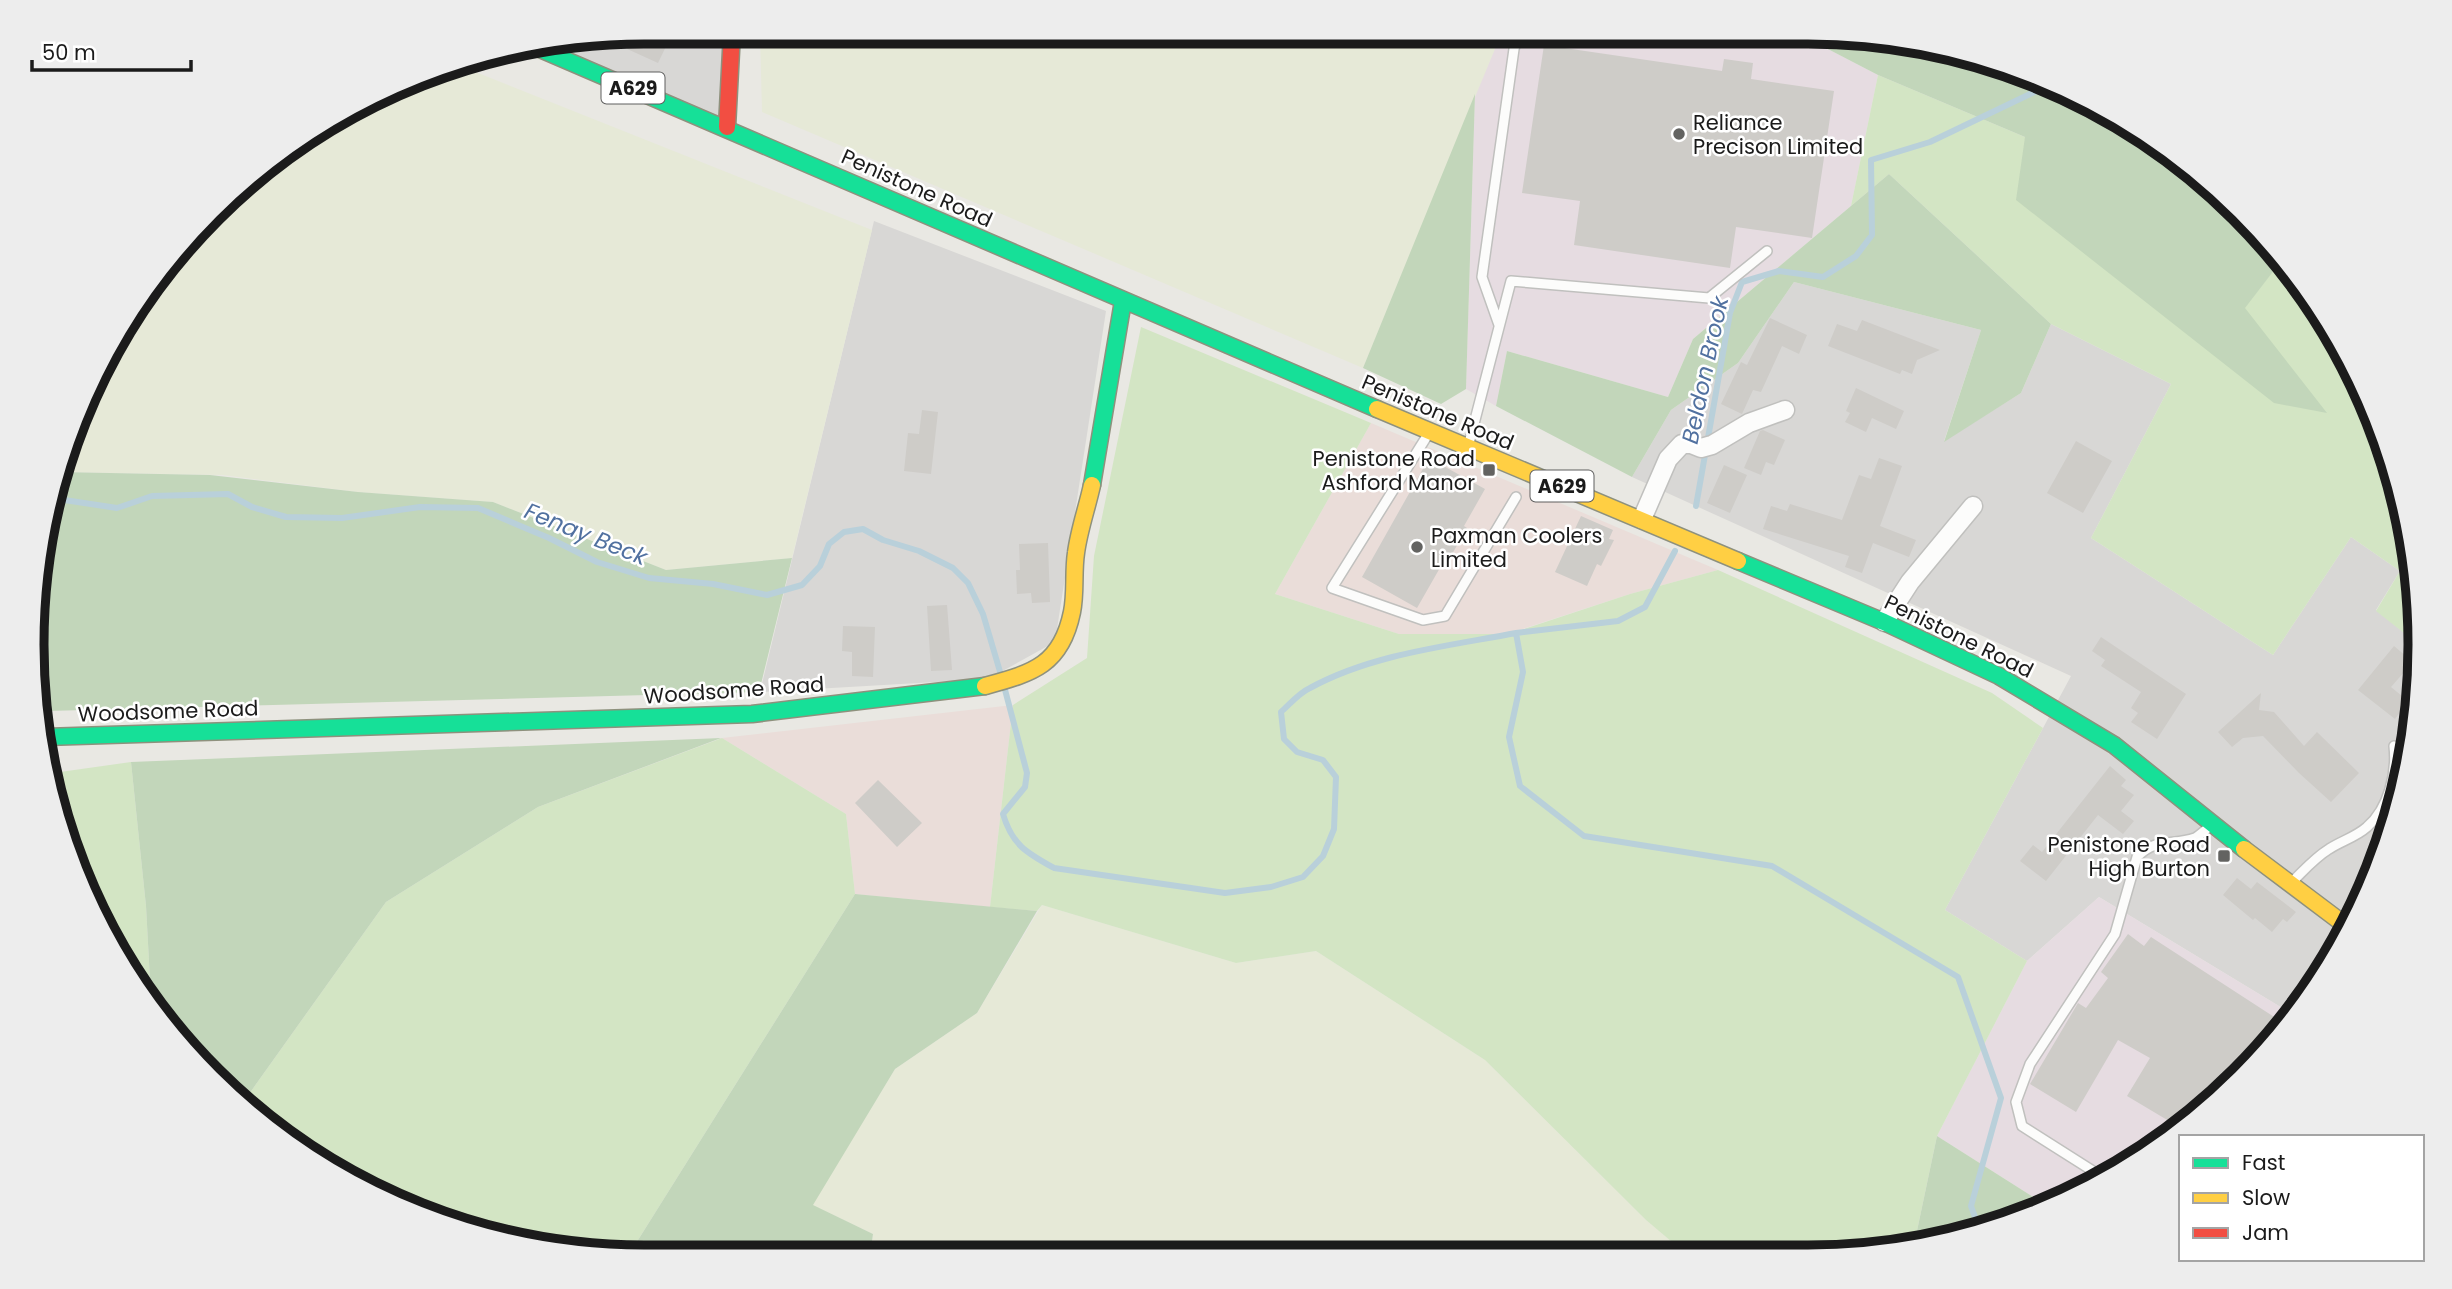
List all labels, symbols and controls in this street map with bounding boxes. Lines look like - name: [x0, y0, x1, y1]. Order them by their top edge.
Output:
- scale bar: [32, 28, 191, 72]
- text: 50 m: [42, 38, 96, 67]
- road number: A629: [602, 72, 664, 104]
- place label: Reliance Precison Limited: [1693, 108, 1863, 161]
- marker: Reliance Precison Limited: [1671, 126, 1687, 142]
- street label: Penistone Road: [837, 142, 997, 234]
- water label: Beldon Brook: [1674, 292, 1736, 447]
- street label: Penistone Road: [1358, 367, 1518, 457]
- place label: Penistone Road Ashford Manor: [1313, 444, 1475, 497]
- marker: Penistone Road Ashford Manor: [1481, 462, 1497, 478]
- road number: A629: [1530, 471, 1594, 502]
- water label: Fenay Beck: [520, 495, 653, 574]
- place label: Paxman Coolers Limited: [1431, 521, 1602, 574]
- marker: Paxman Coolers Limited: [1409, 539, 1425, 555]
- street label: Penistone Road: [1880, 587, 2038, 685]
- street label: Woodsome Road: [643, 669, 825, 711]
- street label: Woodsome Road: [77, 693, 259, 729]
- place label: Penistone Road High Burton: [2048, 830, 2210, 883]
- marker: Penistone Road High Burton: [2216, 848, 2232, 864]
- legend: [2179, 1135, 2424, 1261]
- text: Fast: [2242, 1148, 2285, 1177]
- text: Slow: [2242, 1183, 2290, 1212]
- text: Jam: [2242, 1218, 2289, 1247]

